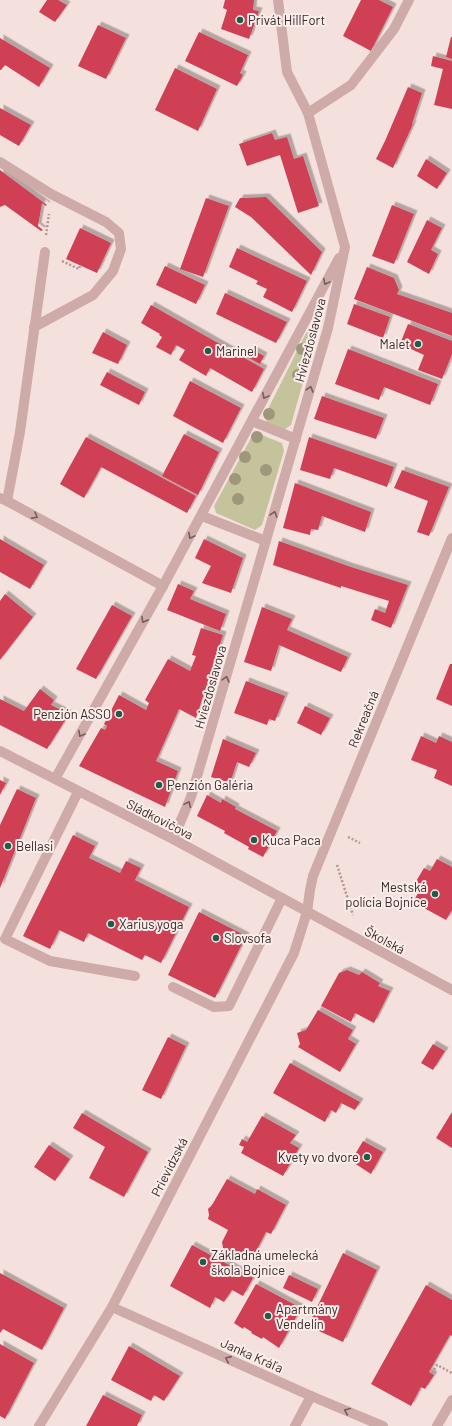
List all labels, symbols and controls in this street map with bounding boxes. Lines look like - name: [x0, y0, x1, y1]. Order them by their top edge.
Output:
- place label: Privát HillFort: [248, 12, 325, 28]
- marker: Privát HillFort: [235, 15, 245, 25]
- one-way arrow: [324, 277, 331, 285]
- street label: Hviezdoslavova: [291, 296, 329, 384]
- place label: Malet: [380, 336, 410, 352]
- marker: Malet: [413, 339, 423, 349]
- place label: Marinel: [216, 343, 257, 359]
- marker: Marinel: [203, 346, 213, 356]
- one-way arrow: [305, 386, 314, 393]
- one-way arrow: [262, 392, 270, 399]
- one-way arrow: [31, 511, 38, 518]
- one-way arrow: [269, 511, 278, 518]
- one-way arrow: [188, 532, 195, 539]
- one-way arrow: [142, 616, 149, 623]
- street label: Hviezdoslavova: [190, 643, 230, 731]
- one-way arrow: [221, 676, 230, 683]
- street label: Rekreačná: [344, 688, 382, 750]
- place label: Penzión ASSO: [33, 706, 111, 722]
- marker: Penzión ASSO: [114, 709, 124, 719]
- one-way arrow: [79, 730, 86, 737]
- place label: Penzión Galéria: [167, 777, 253, 793]
- marker: Penzión Galéria: [154, 780, 164, 790]
- street label: Sládkovičova: [124, 795, 196, 843]
- one-way arrow: [184, 800, 192, 807]
- place label: Kuca Paca: [262, 832, 321, 848]
- marker: Kuca Paca: [249, 835, 259, 845]
- place label: Bellasi: [16, 838, 53, 854]
- marker: Bellasi: [3, 841, 13, 851]
- place label: Mestská polícia Bojnice: [345, 879, 427, 910]
- marker: Mestská polícia Bojnice: [430, 889, 440, 899]
- place label: Xarius yoga: [119, 916, 184, 932]
- marker: Xarius yoga: [106, 919, 116, 929]
- street label: Školská: [362, 923, 408, 957]
- place label: Slovsofa: [224, 930, 271, 946]
- marker: Slovsofa: [211, 933, 221, 943]
- street label: Prievidzská: [147, 1135, 191, 1199]
- place label: Kvety vo dvore: [278, 1149, 359, 1165]
- marker: Kvety vo dvore: [362, 1152, 372, 1162]
- place label: Základná umelecká škola Bojnice: [211, 1247, 319, 1278]
- marker: Základná umelecká škola Bojnice: [198, 1257, 208, 1267]
- place label: Apartmány Vendelín: [276, 1301, 338, 1332]
- marker: Apartmány Vendelín: [263, 1311, 273, 1321]
- street label: Janka Kráľa: [218, 1334, 286, 1376]
- one-way arrow: [225, 1356, 232, 1364]
- one-way arrow: [343, 1408, 351, 1416]

